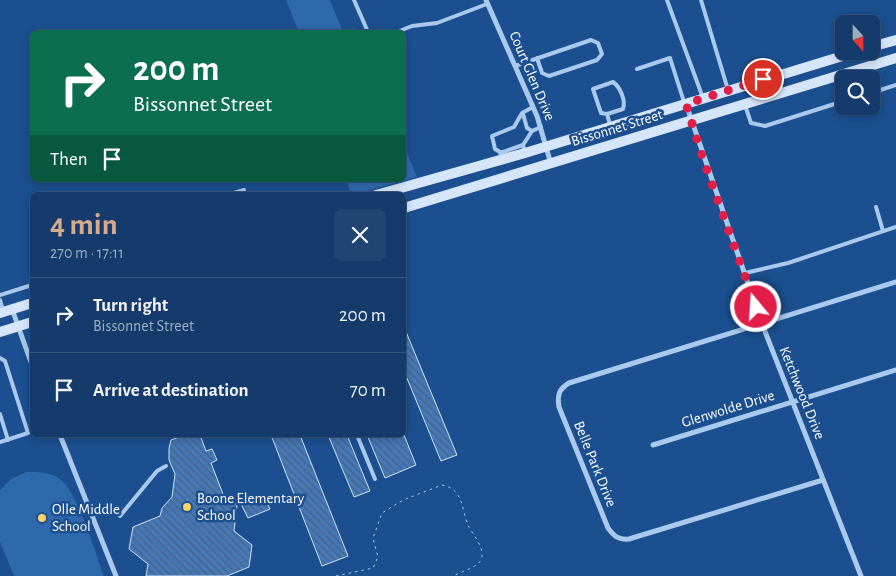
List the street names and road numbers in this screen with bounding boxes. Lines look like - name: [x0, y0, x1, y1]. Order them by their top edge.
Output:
- street label: Court Glen Drive: [506, 29, 558, 123]
- street label: Bissonnet Street: [569, 107, 665, 149]
- street label: Ketchwood Drive: [777, 344, 827, 442]
- street label: Glenwolde Drive: [680, 388, 776, 430]
- street label: Belle Park Drive: [571, 419, 619, 509]

